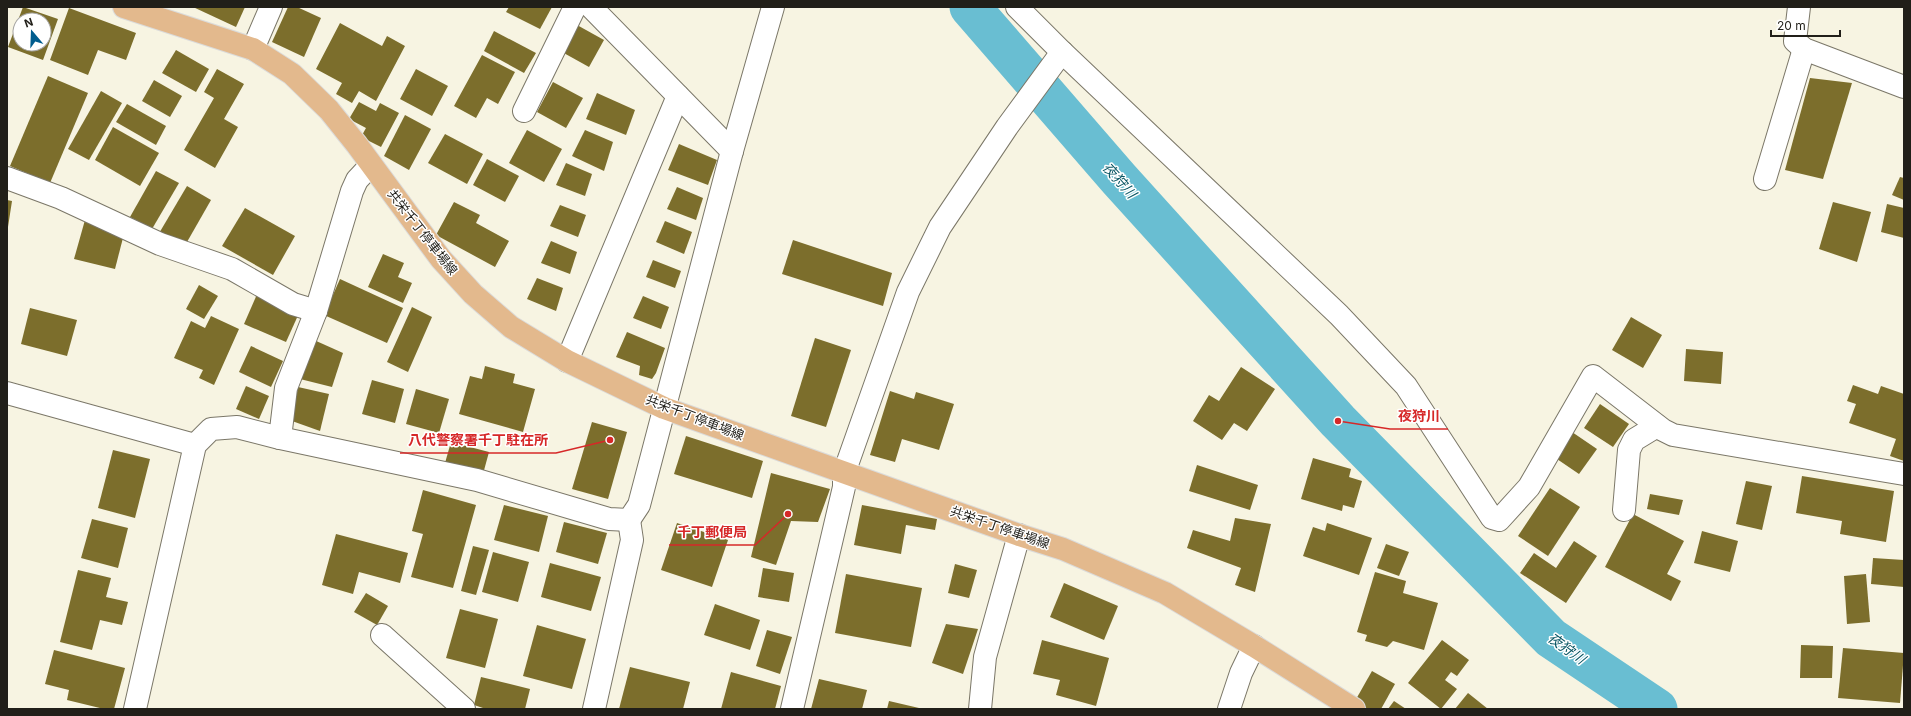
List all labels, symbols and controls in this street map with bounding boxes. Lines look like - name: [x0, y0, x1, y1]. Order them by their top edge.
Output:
- north arrow: [12, 12, 52, 52]
- scale bar: [1771, 12, 1840, 38]
- text: N: [22, 15, 35, 31]
- text: 20 m: [1777, 18, 1806, 33]
- water label: 夜狩川: [1100, 159, 1142, 203]
- street label: 共栄千丁停車場線: [385, 186, 461, 278]
- street label: 共栄千丁停車場線: [644, 391, 746, 443]
- callout: 夜狩川: [1390, 403, 1448, 429]
- text: 夜狩川: [1398, 407, 1440, 424]
- callout: 八代警察署千丁駐在所: [400, 427, 556, 453]
- text: 八代警察署千丁駐在所: [408, 431, 548, 448]
- street label: 共栄千丁停車場線: [948, 503, 1052, 551]
- callout: 千丁郵便局: [669, 519, 755, 545]
- text: 千丁郵便局: [677, 523, 747, 540]
- water label: 夜狩川: [1545, 629, 1591, 668]

